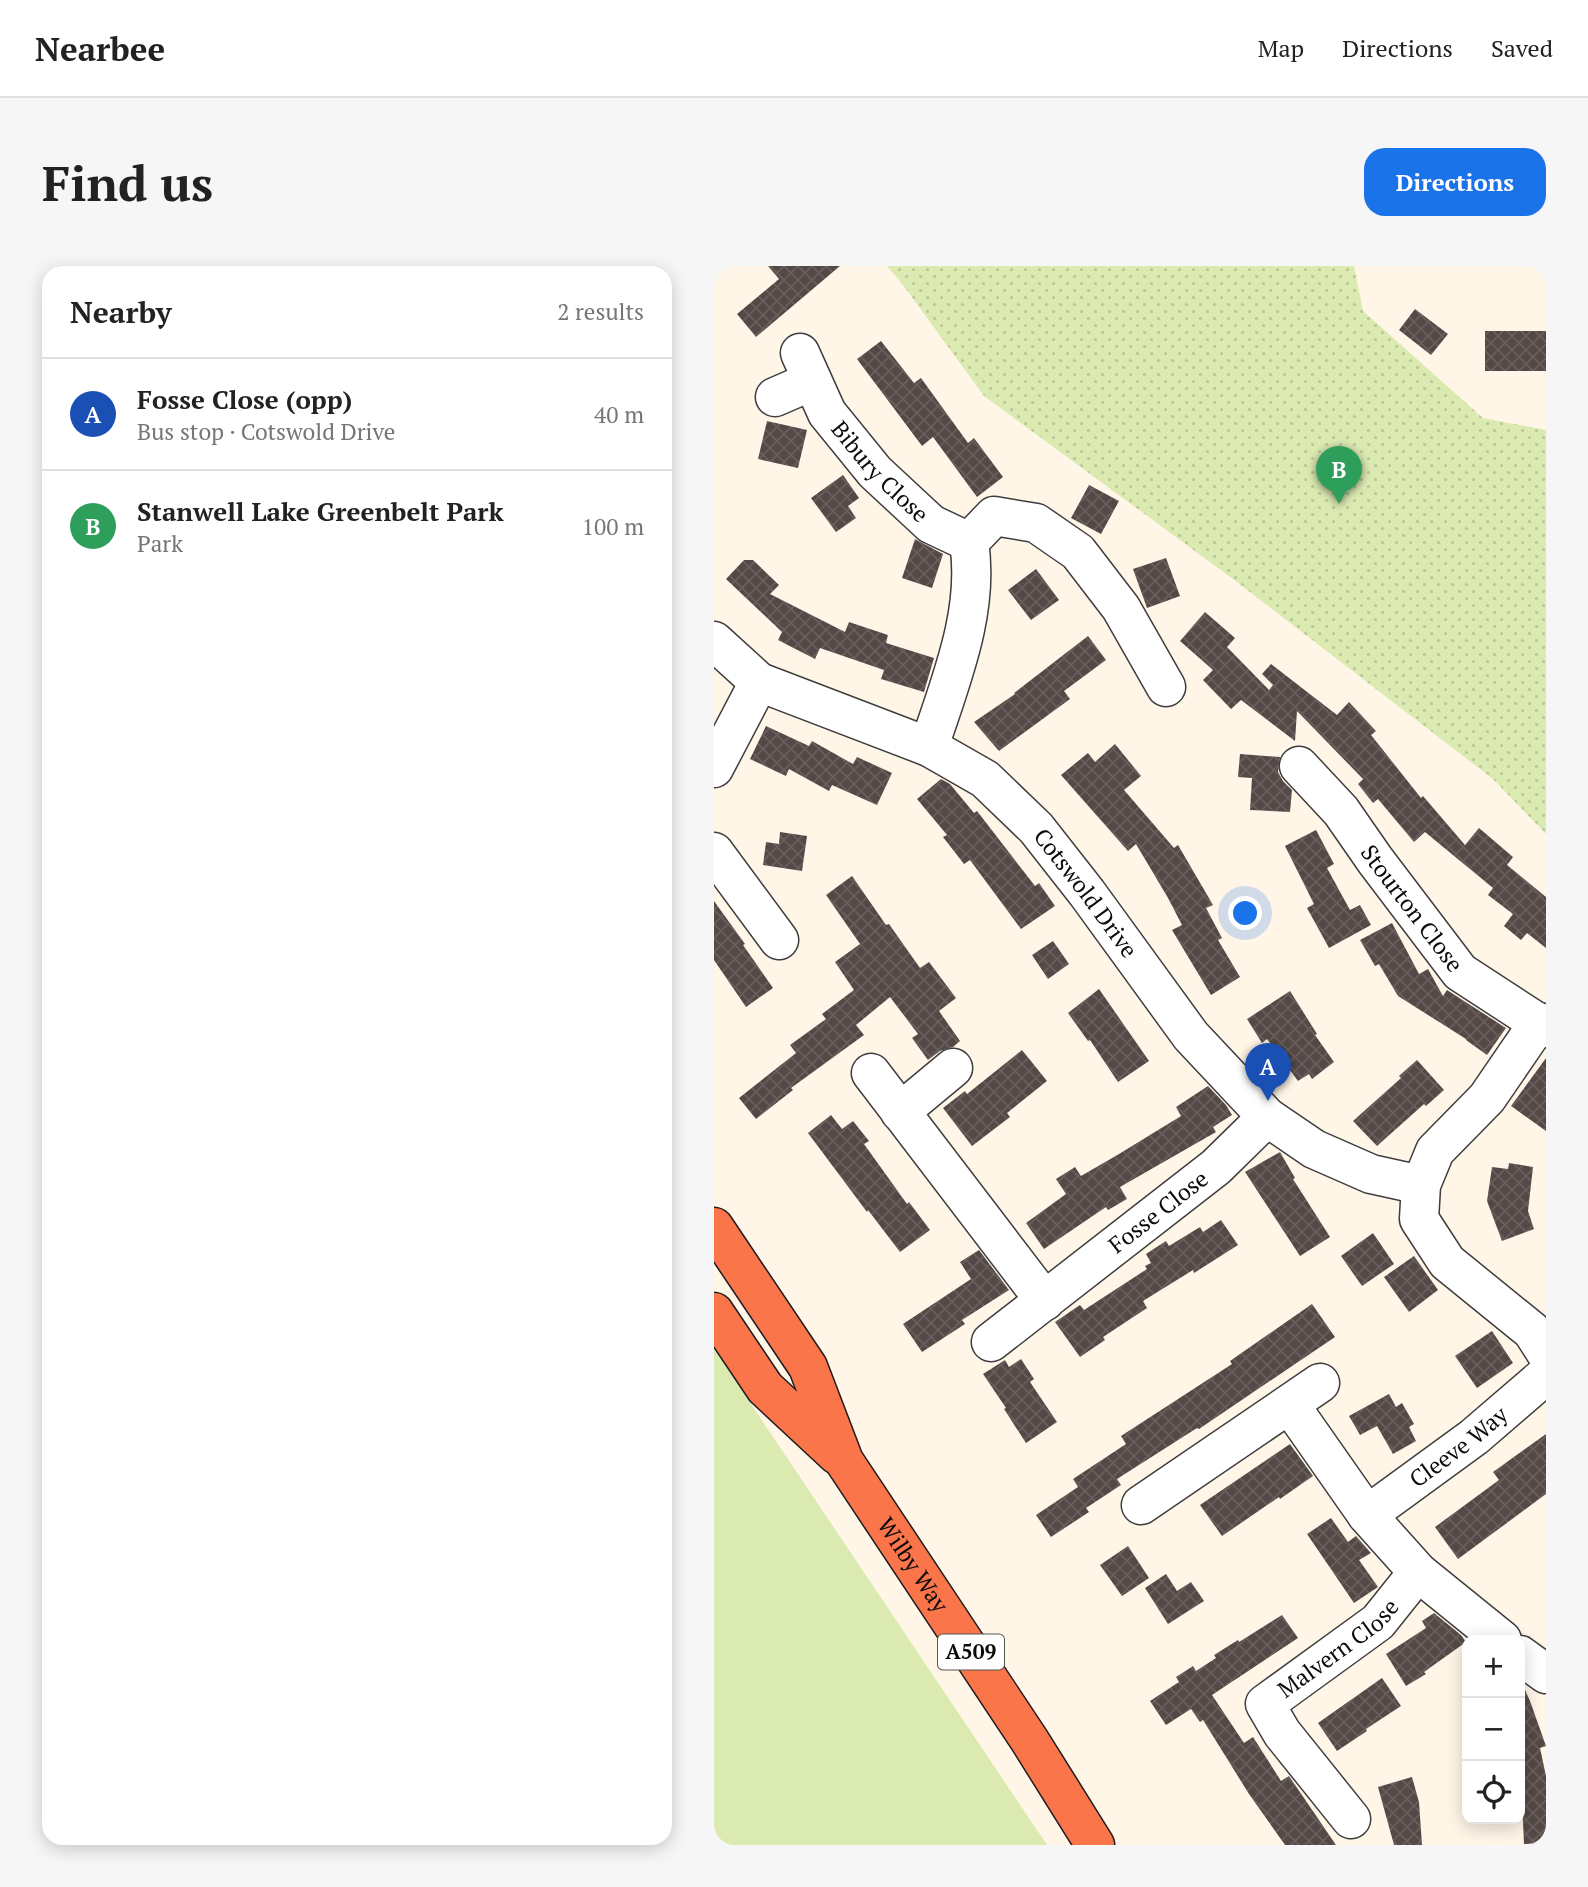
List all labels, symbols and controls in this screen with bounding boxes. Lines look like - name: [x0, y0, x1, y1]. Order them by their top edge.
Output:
- text: Nearbee: [35, 27, 165, 70]
- text: Map: [1258, 32, 1304, 64]
- text: Directions: [1342, 32, 1453, 64]
- text: Saved: [1491, 32, 1553, 64]
- button: Directions: [1364, 148, 1546, 216]
- text: Find us: [42, 150, 213, 215]
- text: Nearby: [70, 292, 172, 332]
- text: 2 results: [557, 296, 644, 327]
- text: Fosse Close (opp): [137, 382, 352, 416]
- text: A: [85, 399, 101, 430]
- text: 40 m: [594, 399, 644, 430]
- street label: Bibury Close: [825, 414, 936, 529]
- text: Bus stop · Cotswold Drive: [137, 416, 395, 447]
- pin: B: [1316, 446, 1362, 504]
- text: Stanwell Lake Greenbelt Park: [137, 494, 504, 528]
- text: B: [86, 511, 100, 542]
- text: 100 m: [582, 511, 644, 542]
- text: Park: [137, 528, 183, 559]
- street label: Cotswold Drive: [1027, 822, 1145, 964]
- street label: Stourton Close: [1354, 838, 1471, 978]
- your location: [1228, 896, 1262, 930]
- pin: A: [1245, 1043, 1291, 1101]
- street label: Fosse Close: [1102, 1163, 1214, 1260]
- street label: Cleeve Way: [1403, 1399, 1514, 1494]
- street label: Wilby Way: [871, 1511, 956, 1618]
- street label: Malvern Close: [1271, 1592, 1405, 1705]
- road number: A509: [938, 1634, 1004, 1670]
- map controls: [1462, 1635, 1525, 1824]
- button: +: [1462, 1635, 1525, 1698]
- button: −: [1462, 1698, 1525, 1761]
- button: locate: [1462, 1761, 1525, 1824]

